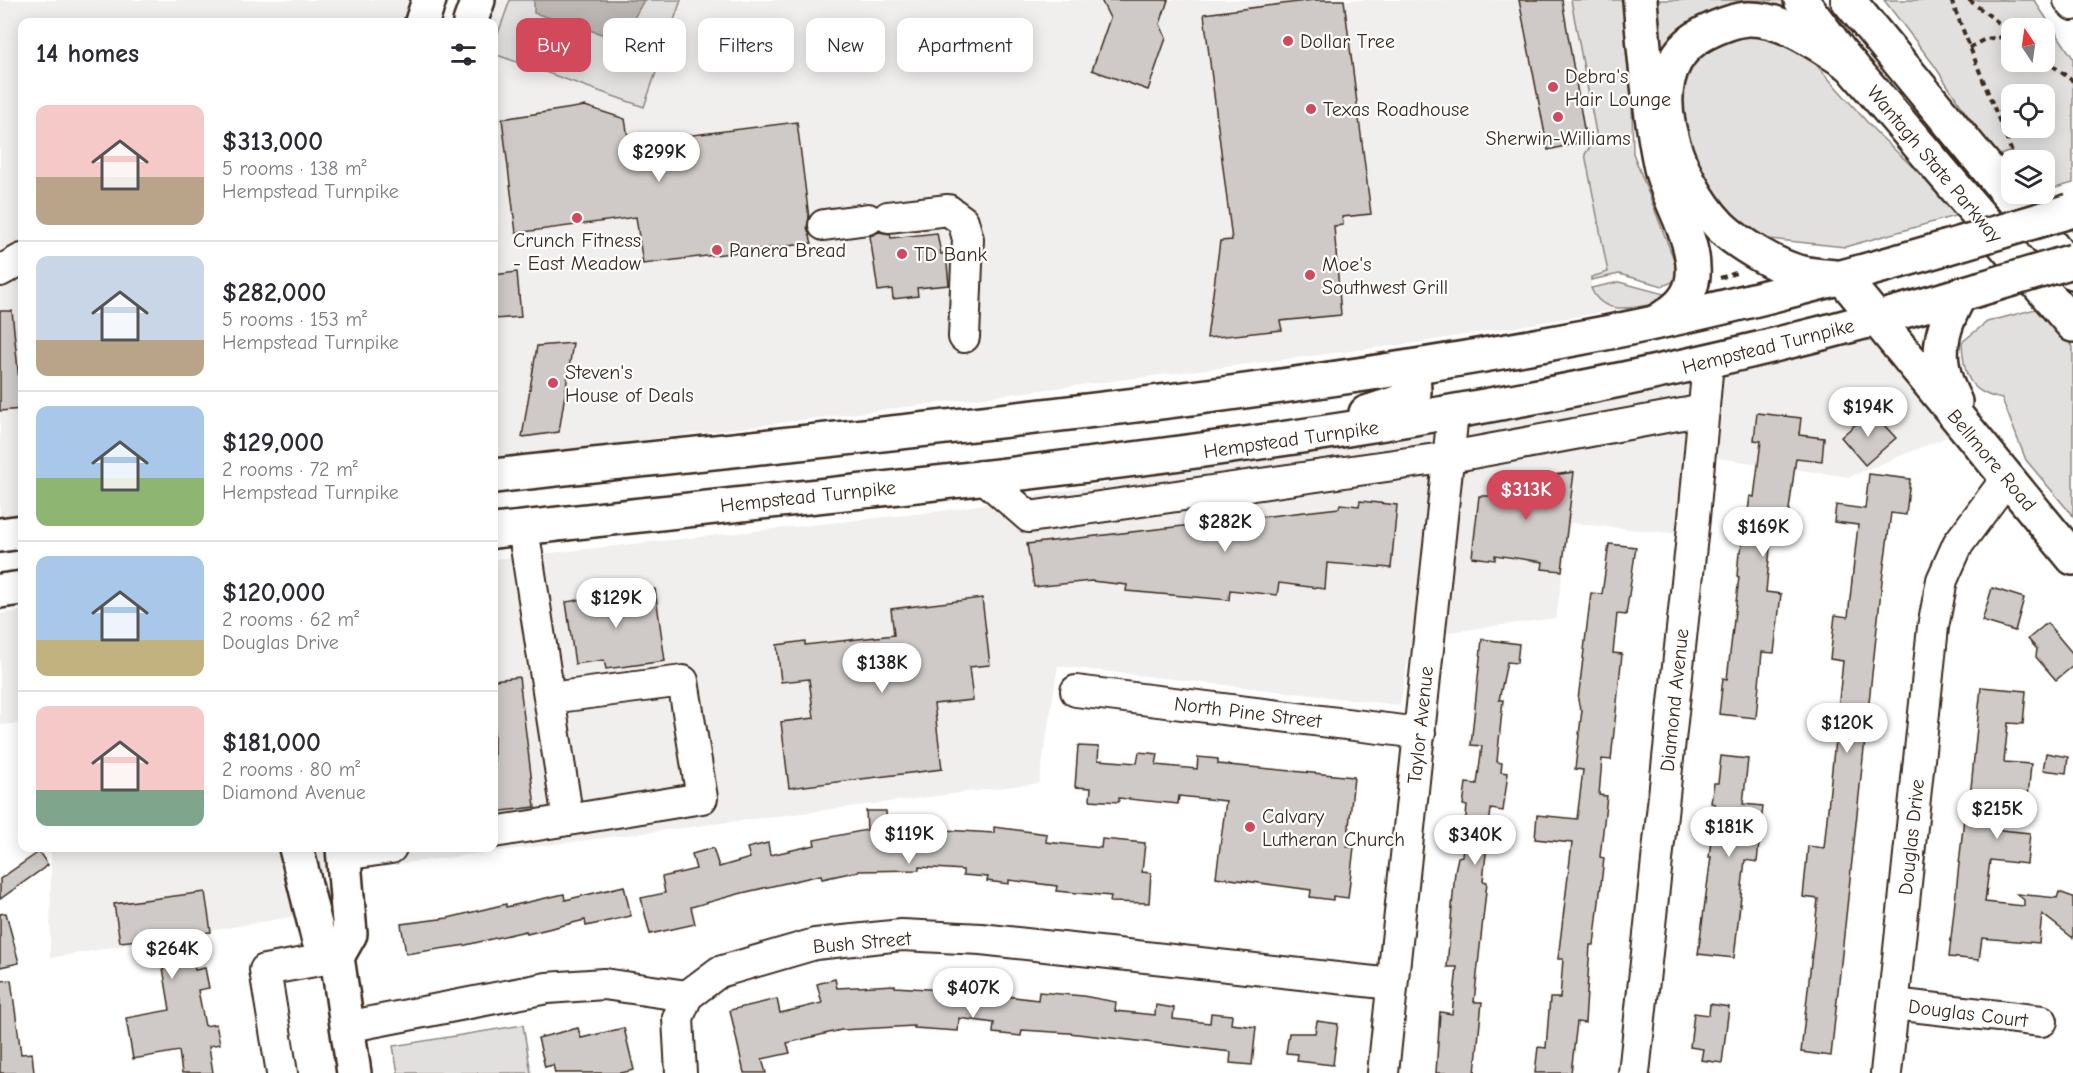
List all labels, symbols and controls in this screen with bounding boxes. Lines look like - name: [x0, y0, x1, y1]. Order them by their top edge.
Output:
- chip: Buy: [516, 18, 591, 72]
- chip: Rent: [603, 18, 686, 72]
- chip: Filters: [698, 18, 794, 72]
- chip: New: [806, 18, 885, 72]
- chip: Apartment: [897, 18, 1033, 72]
- north arrow: [2001, 18, 2055, 72]
- map controls: [2001, 18, 2055, 204]
- place label: Dollar Tree: [1300, 30, 1395, 53]
- marker: Dollar Tree: [1281, 34, 1295, 48]
- icon: filters: [447, 38, 480, 71]
- text: 14 homes: [36, 39, 139, 69]
- place label: Debra's Hair Lounge: [1565, 65, 1671, 111]
- marker: Debra's Hair Lounge: [1546, 80, 1560, 94]
- street label: Wantagh State Parkway: [1862, 81, 2007, 248]
- button: locate: [2001, 84, 2055, 138]
- place label: Texas Roadhouse: [1323, 98, 1469, 121]
- marker: Texas Roadhouse: [1304, 102, 1318, 116]
- marker: Sherwin-Williams: [1551, 110, 1565, 124]
- text: $313,000: [222, 127, 323, 157]
- place label: Sherwin-Williams: [1485, 127, 1631, 150]
- icon: home: [84, 129, 156, 201]
- pin: $299K: [617, 132, 701, 183]
- text: $299K: [632, 140, 686, 163]
- button: layers: [2001, 150, 2055, 204]
- text: 5 rooms · 138 m²: [222, 157, 367, 180]
- text: Hempstead Turnpike: [222, 180, 399, 203]
- marker: Crunch Fitness - East Meadow: [570, 211, 584, 225]
- place label: Crunch Fitness - East Meadow: [513, 229, 641, 275]
- place label: Panera Bread: [729, 239, 846, 262]
- marker: Panera Bread: [710, 243, 724, 257]
- place label: TD Bank: [914, 243, 987, 266]
- marker: TD Bank: [895, 247, 909, 261]
- place label: Moe's Southwest Grill: [1322, 253, 1448, 299]
- marker: Moe's Southwest Grill: [1303, 268, 1317, 282]
- text: $282,000: [222, 278, 326, 308]
- icon: home: [84, 280, 156, 352]
- text: 5 rooms · 153 m²: [222, 308, 367, 331]
- street label: Hempstead Turnpike: [1680, 314, 1857, 379]
- text: Hempstead Turnpike: [222, 331, 399, 354]
- place label: Steven's House of Deals: [565, 361, 694, 407]
- marker: Steven's House of Deals: [546, 376, 560, 390]
- pin: $194K: [1826, 387, 1910, 438]
- text: $194K: [1843, 395, 1894, 418]
- street label: Bellmore Road: [1942, 405, 2041, 516]
- street label: Hempstead Turnpike: [1202, 416, 1380, 463]
- text: $129,000: [222, 428, 324, 458]
- icon: home: [84, 430, 156, 502]
- text: 2 rooms · 72 m²: [222, 458, 358, 481]
- pin: $313K: [1484, 470, 1568, 521]
- street label: Hempstead Turnpike: [719, 476, 897, 517]
- text: $313K: [1501, 478, 1551, 501]
- text: Hempstead Turnpike: [222, 481, 399, 504]
- pin: $282K: [1183, 502, 1267, 553]
- pin: $169K: [1721, 507, 1805, 558]
- text: $282K: [1198, 510, 1252, 533]
- text: $169K: [1737, 515, 1789, 538]
- text: $120,000: [222, 578, 325, 608]
- pin: $129K: [574, 578, 658, 629]
- icon: home: [84, 580, 156, 652]
- text: $129K: [590, 586, 642, 609]
- text: 2 rooms · 62 m²: [222, 608, 359, 631]
- street label: Diamond Avenue: [1656, 627, 1693, 773]
- text: Douglas Drive: [222, 631, 339, 654]
- pin: $138K: [840, 643, 924, 694]
- text: $138K: [856, 651, 908, 674]
- street label: Taylor Avenue: [1403, 665, 1438, 785]
- street label: North Pine Street: [1173, 692, 1324, 733]
- pin: $120K: [1805, 703, 1889, 754]
- text: $120K: [1821, 711, 1873, 734]
- text: $181,000: [222, 728, 321, 758]
- icon: home: [84, 730, 156, 802]
- text: 2 rooms · 80 m²: [222, 758, 360, 781]
- street label: Douglas Drive: [1894, 778, 1929, 896]
- text: Diamond Avenue: [222, 781, 366, 804]
- pin: $215K: [1955, 789, 2039, 840]
- text: $215K: [1971, 797, 2023, 820]
- place label: Calvary Lutheran Church: [1262, 805, 1405, 851]
- pin: $181K: [1687, 807, 1771, 858]
- pin: $119K: [867, 814, 951, 865]
- pin: $340K: [1433, 815, 1517, 866]
- text: $181K: [1704, 815, 1754, 838]
- marker: Calvary Lutheran Church: [1243, 820, 1257, 834]
- text: $119K: [884, 822, 934, 845]
- text: $340K: [1448, 823, 1502, 846]
- street label: Bush Street: [812, 927, 913, 958]
- pin: $264K: [130, 929, 214, 980]
- text: $264K: [145, 937, 199, 960]
- pin: $407K: [931, 968, 1015, 1019]
- text: $407K: [946, 976, 1000, 999]
- street label: Douglas Court: [1907, 995, 2030, 1032]

